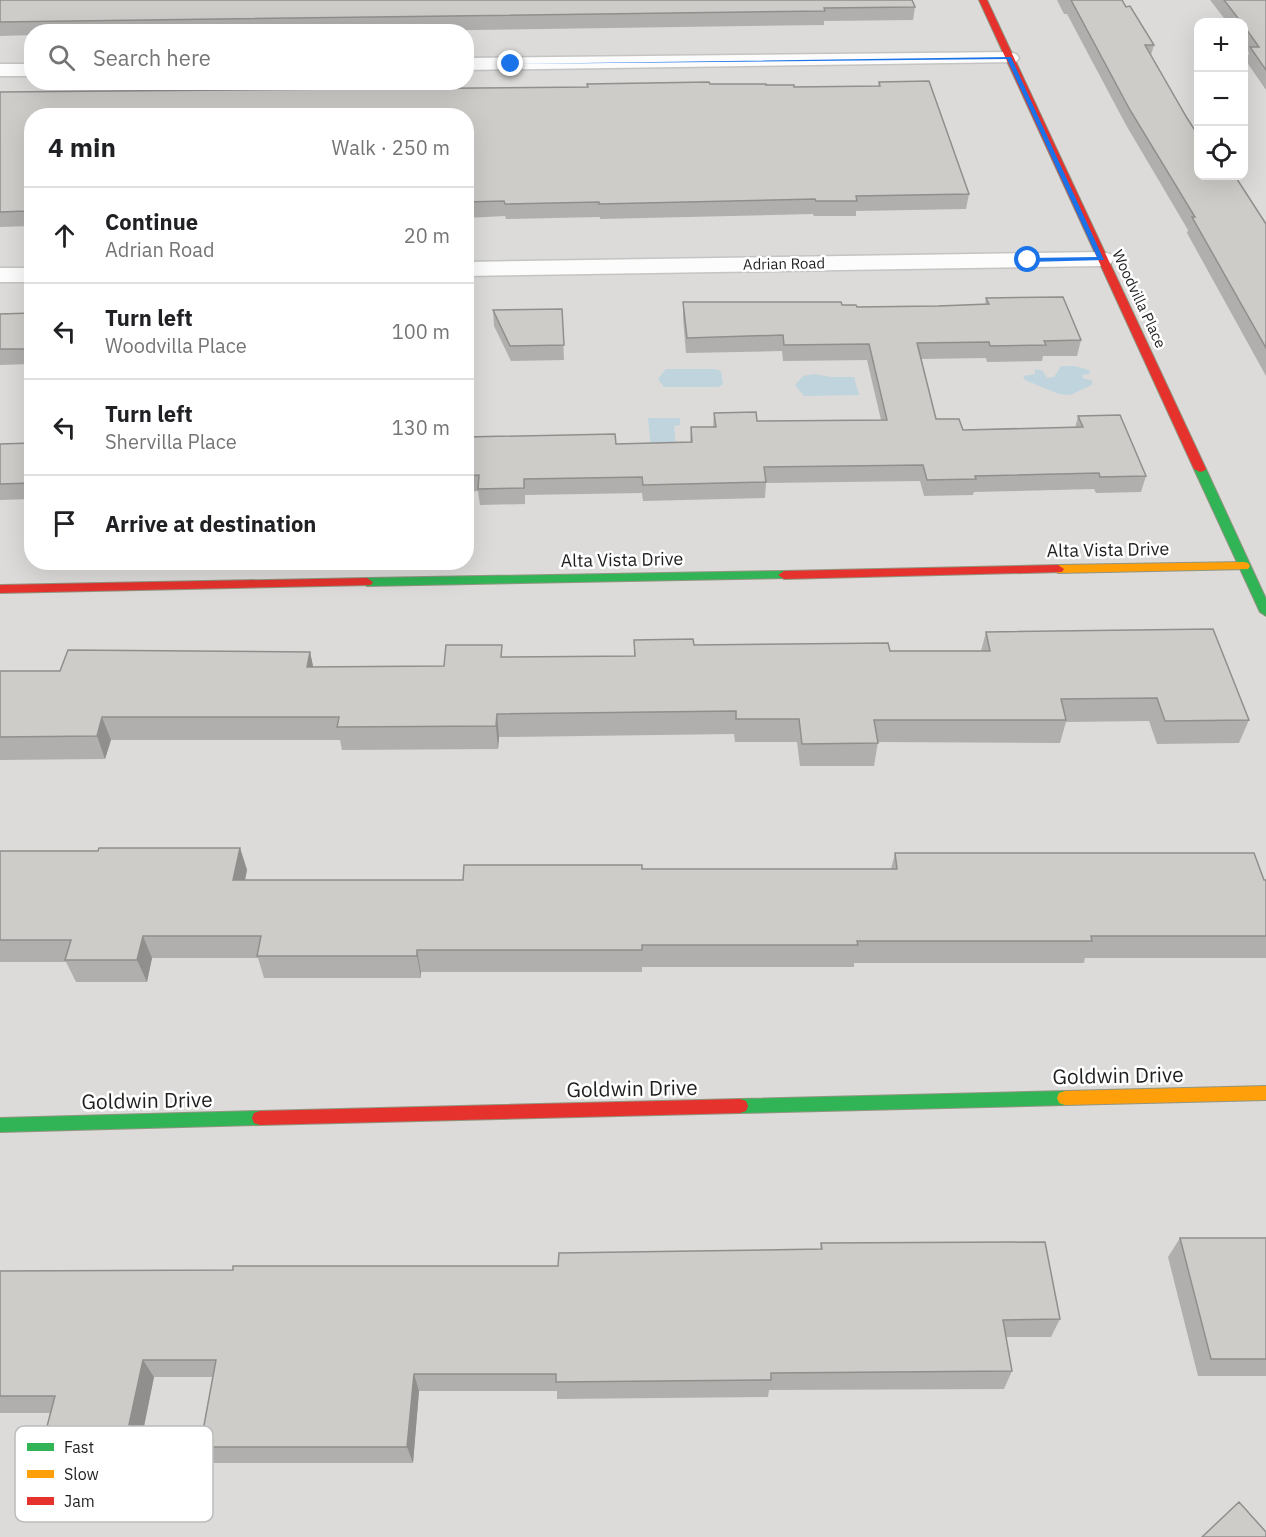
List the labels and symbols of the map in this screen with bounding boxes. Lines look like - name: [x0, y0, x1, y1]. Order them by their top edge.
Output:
- route end: [497, 50, 523, 76]
- route start: [1014, 246, 1040, 272]
- street label: Woodvilla Place: [1108, 247, 1171, 351]
- street label: Adrian Road: [743, 253, 825, 274]
- street label: Alta Vista Drive: [1047, 537, 1170, 562]
- street label: Alta Vista Drive: [561, 547, 684, 572]
- street label: Goldwin Drive: [1052, 1060, 1184, 1090]
- street label: Goldwin Drive: [566, 1073, 698, 1103]
- street label: Goldwin Drive: [81, 1085, 213, 1115]
- legend: [15, 1426, 213, 1522]
- text: Fast: [64, 1437, 94, 1457]
- text: Slow: [64, 1464, 99, 1484]
- text: Jam: [64, 1491, 95, 1511]

